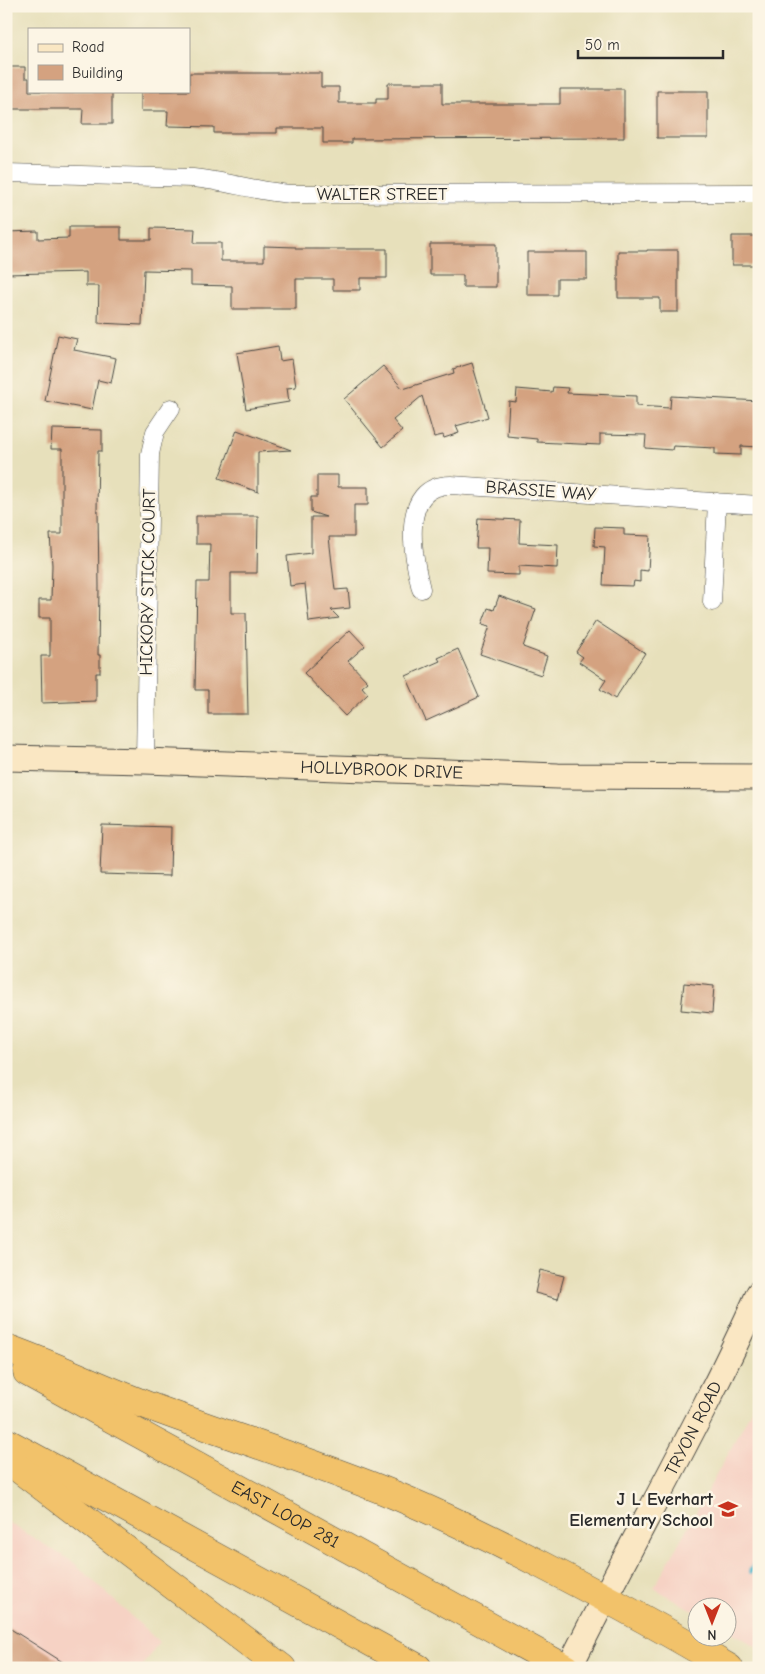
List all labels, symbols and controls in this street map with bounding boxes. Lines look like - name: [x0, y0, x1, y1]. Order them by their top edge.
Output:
- legend: [28, 28, 190, 92]
- scale bar: [578, 28, 722, 60]
- text: 50 m: [585, 36, 620, 54]
- text: Road: [72, 38, 104, 56]
- text: Building: [72, 64, 123, 82]
- street label: WALTER STREET: [317, 184, 448, 205]
- street label: BRASSIE WAY: [485, 477, 597, 505]
- street label: HICKORY STICK COURT: [136, 488, 160, 676]
- street label: HOLLYBROOK DRIVE: [300, 756, 464, 783]
- street label: TRYON ROAD: [660, 1377, 726, 1479]
- street label: EAST LOOP 281: [228, 1476, 343, 1552]
- place label: J L Everhart Elementary School: [569, 1489, 714, 1531]
- school or university icon: J L Everhart Elementary School: [717, 1498, 739, 1520]
- north arrow: [688, 1596, 738, 1646]
- text: N: [707, 1626, 717, 1643]

